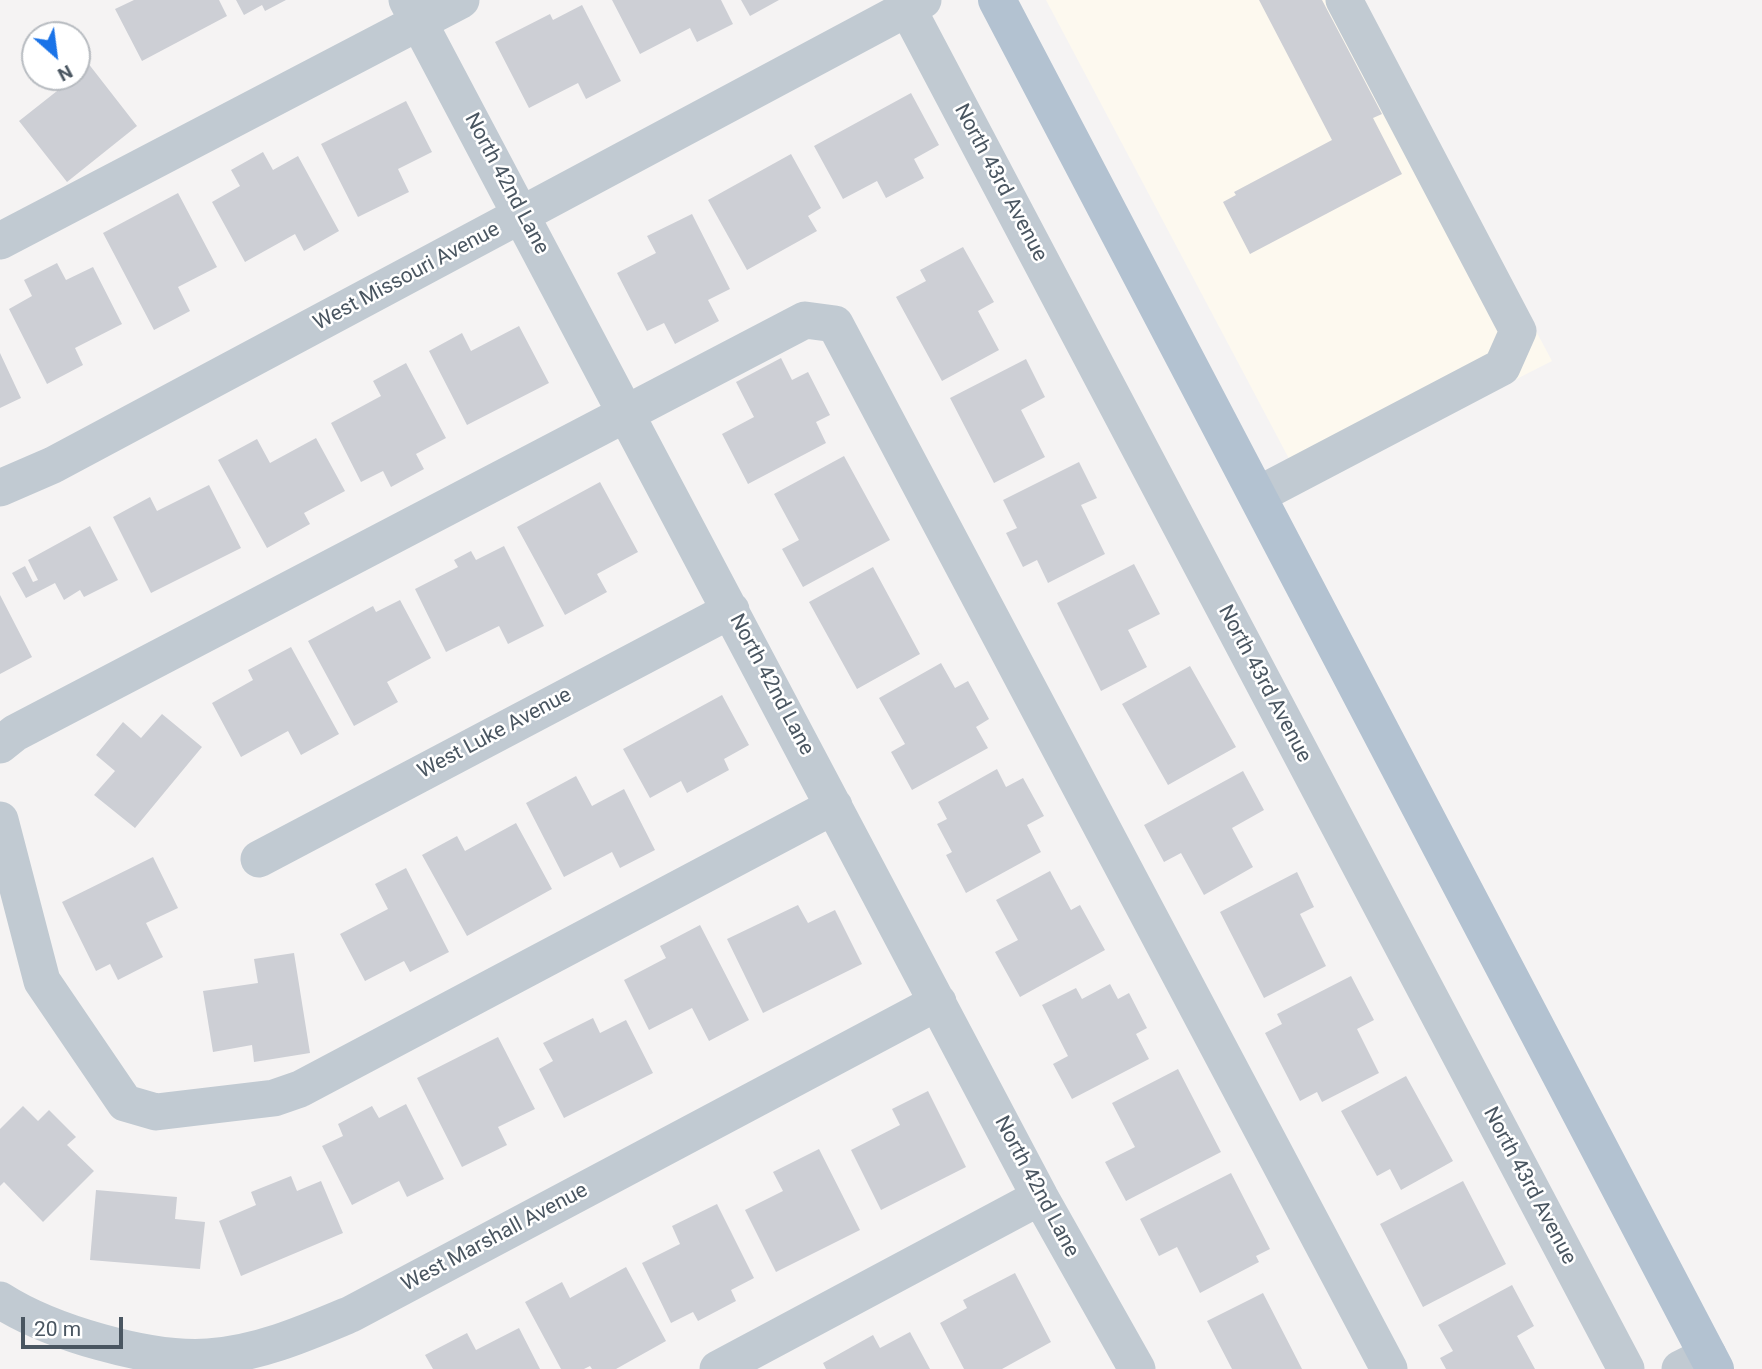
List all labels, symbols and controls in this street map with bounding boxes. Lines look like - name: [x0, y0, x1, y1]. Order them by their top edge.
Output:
- north arrow: [21, 21, 91, 91]
- text: N: [54, 60, 76, 87]
- street label: North 43rd Avenue: [948, 100, 1052, 266]
- street label: North 42nd Lane: [458, 109, 554, 259]
- street label: West Missouri Avenue: [310, 217, 504, 337]
- street label: North 43rd Avenue: [1212, 601, 1316, 767]
- street label: North 42nd Lane: [723, 610, 819, 760]
- street label: West Luke Avenue: [414, 683, 576, 785]
- street label: North 43rd Avenue: [1477, 1103, 1581, 1269]
- street label: North 42nd Lane: [988, 1112, 1084, 1262]
- street label: West Marshall Avenue: [398, 1178, 592, 1298]
- scale bar: [24, 1302, 126, 1346]
- text: 20 m: [34, 1317, 81, 1341]

